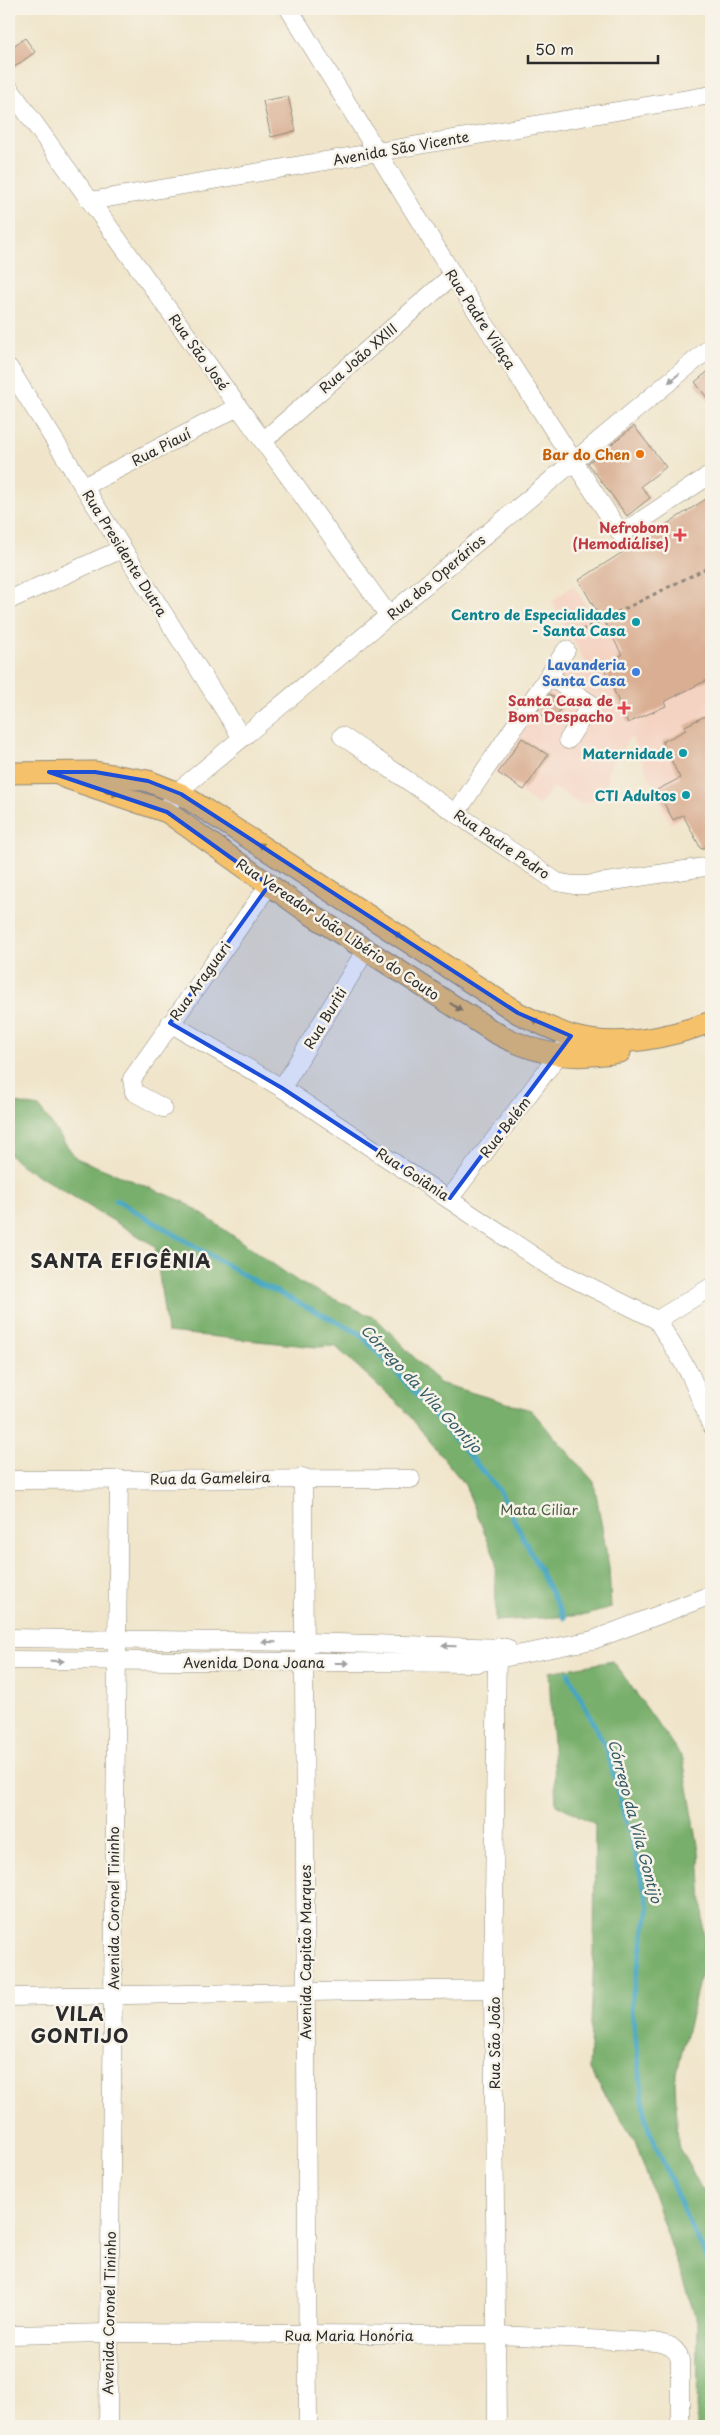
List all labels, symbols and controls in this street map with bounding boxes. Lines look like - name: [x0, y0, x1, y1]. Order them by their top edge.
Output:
- scale bar: [528, 32, 658, 64]
- text: 50 m: [535, 37, 574, 60]
- street label: Avenida São Vicente: [331, 126, 471, 170]
- street label: Rua Padre Vilaça: [441, 265, 521, 373]
- street label: Rua São José: [164, 309, 234, 395]
- street label: Rua João XXIII: [314, 318, 402, 398]
- one-way arrow: [668, 372, 680, 383]
- street label: Rua Piauí: [128, 423, 194, 471]
- place label: Bar do Chen: [542, 444, 630, 465]
- marker: Bar do Chen: [634, 448, 646, 460]
- street label: Rua Presidente Dutra: [77, 486, 173, 621]
- place label: Nefrobom (Hemodiálise): [573, 517, 669, 554]
- marker: Nefrobom (Hemodiálise): [673, 528, 687, 542]
- street label: Rua dos Operários: [382, 529, 490, 625]
- place label: Centro de Especialidades - Santa Casa: [451, 604, 626, 641]
- marker: Centro de Especialidades - Santa Casa: [630, 616, 642, 628]
- place label: Lavanderia Santa Casa: [542, 654, 626, 691]
- marker: Lavanderia Santa Casa: [630, 666, 642, 678]
- place label: Santa Casa de Bom Despacho: [508, 690, 613, 727]
- marker: Santa Casa de Bom Despacho: [617, 701, 631, 715]
- place label: Maternidade: [582, 743, 673, 764]
- marker: Maternidade: [677, 747, 689, 759]
- place label: CTI Adultos: [595, 785, 676, 806]
- marker: CTI Adultos: [680, 789, 692, 801]
- one-way arrow: [105, 790, 120, 798]
- street label: Rua Padre Pedro: [450, 804, 554, 884]
- one-way arrow: [257, 842, 271, 852]
- street label: Rua Vereador João Libério do Couto: [232, 853, 444, 1005]
- one-way arrow: [393, 931, 407, 941]
- street label: Rua Araguari: [164, 937, 236, 1025]
- street label: Rua Buriti: [298, 983, 352, 1053]
- one-way arrow: [450, 1003, 463, 1012]
- one-way arrow: [531, 1017, 545, 1025]
- street label: Rua Belém: [475, 1092, 535, 1162]
- street label: Rua Goiânia: [372, 1142, 454, 1206]
- district label: SANTA EFIGÊNIA: [31, 1246, 211, 1274]
- water label: Córrego da Vila Gontijo: [356, 1318, 488, 1458]
- street label: Rua da Gameleira: [150, 1466, 270, 1490]
- park label: Mata Ciliar: [500, 1499, 578, 1520]
- one-way arrow: [260, 1638, 276, 1646]
- one-way arrow: [440, 1641, 456, 1649]
- street label: Avenida Dona Joana: [183, 1652, 325, 1673]
- one-way arrow: [50, 1657, 66, 1665]
- one-way arrow: [335, 1659, 351, 1667]
- water label: Córrego da Vila Gontijo: [603, 1737, 669, 1906]
- street label: Avenida Coronel Tininho: [103, 1826, 124, 1990]
- street label: Avenida Capitão Marques: [295, 1865, 316, 2039]
- street label: Rua São João: [484, 1997, 505, 2089]
- district label: VILA GONTIJO: [30, 1999, 130, 2049]
- street label: Avenida Coronel Tininho: [97, 2231, 121, 2395]
- street label: Rua Maria Honória: [285, 2325, 414, 2346]

